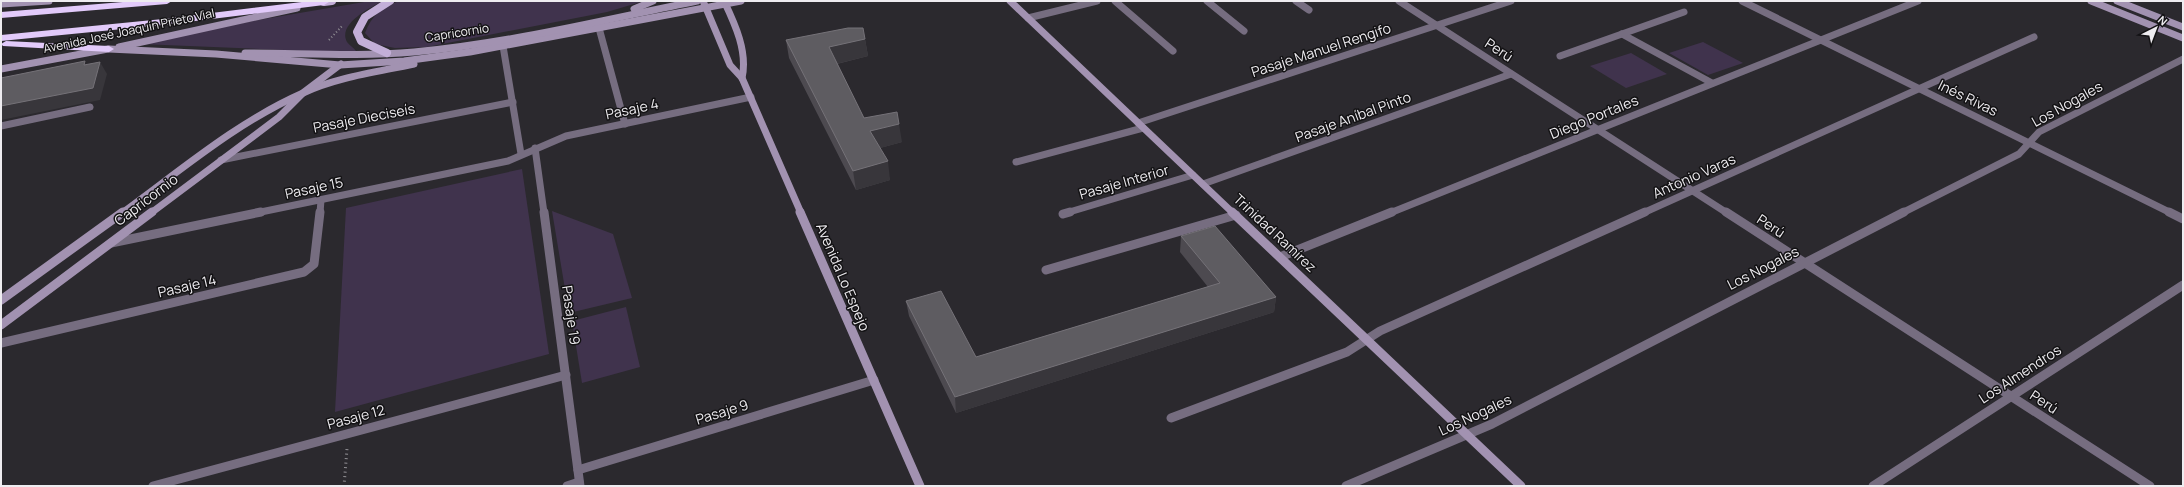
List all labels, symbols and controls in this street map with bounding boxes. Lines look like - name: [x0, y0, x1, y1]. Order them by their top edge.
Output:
- street label: Avenida José Joaquín Prieto Vial: [42, 4, 216, 57]
- north arrow: [2136, 8, 2176, 48]
- text: N: [2155, 12, 2171, 28]
- street label: Pasaje Manuel Rengifo: [1249, 18, 1393, 81]
- street label: Capricornio: [424, 19, 490, 46]
- street label: Perú: [1482, 33, 1517, 66]
- street label: Inés Rivas: [1935, 75, 2001, 120]
- street label: Los Nogales: [2028, 76, 2106, 131]
- street label: Pasaje Aníbal Pinto: [1292, 87, 1413, 146]
- street label: Diego Portales: [1547, 90, 1641, 143]
- street label: Pasaje 4: [604, 94, 660, 123]
- street label: Pasaje Dieciseís: [311, 98, 416, 137]
- street label: Antonio Varas: [1649, 149, 1738, 202]
- street label: Pasaje Interior: [1077, 160, 1171, 203]
- street label: Capricornio: [110, 169, 181, 230]
- street label: Pasaje 15: [283, 172, 345, 203]
- street label: Trinidad Ramírez: [1230, 189, 1321, 276]
- street label: Perú: [1754, 209, 1789, 242]
- street label: Avenida Lo Espejo: [812, 220, 875, 334]
- street label: Los Nogales: [1724, 241, 1802, 294]
- street label: Pasaje 14: [156, 270, 218, 301]
- street label: Pasaje 19: [558, 284, 585, 346]
- street label: Los Almendros: [1975, 340, 2065, 407]
- street label: Perú: [2027, 385, 2062, 418]
- street label: Los Nogales: [1435, 389, 1514, 440]
- street label: Pasaje 9: [693, 395, 751, 429]
- street label: Pasaje 12: [325, 400, 387, 433]

